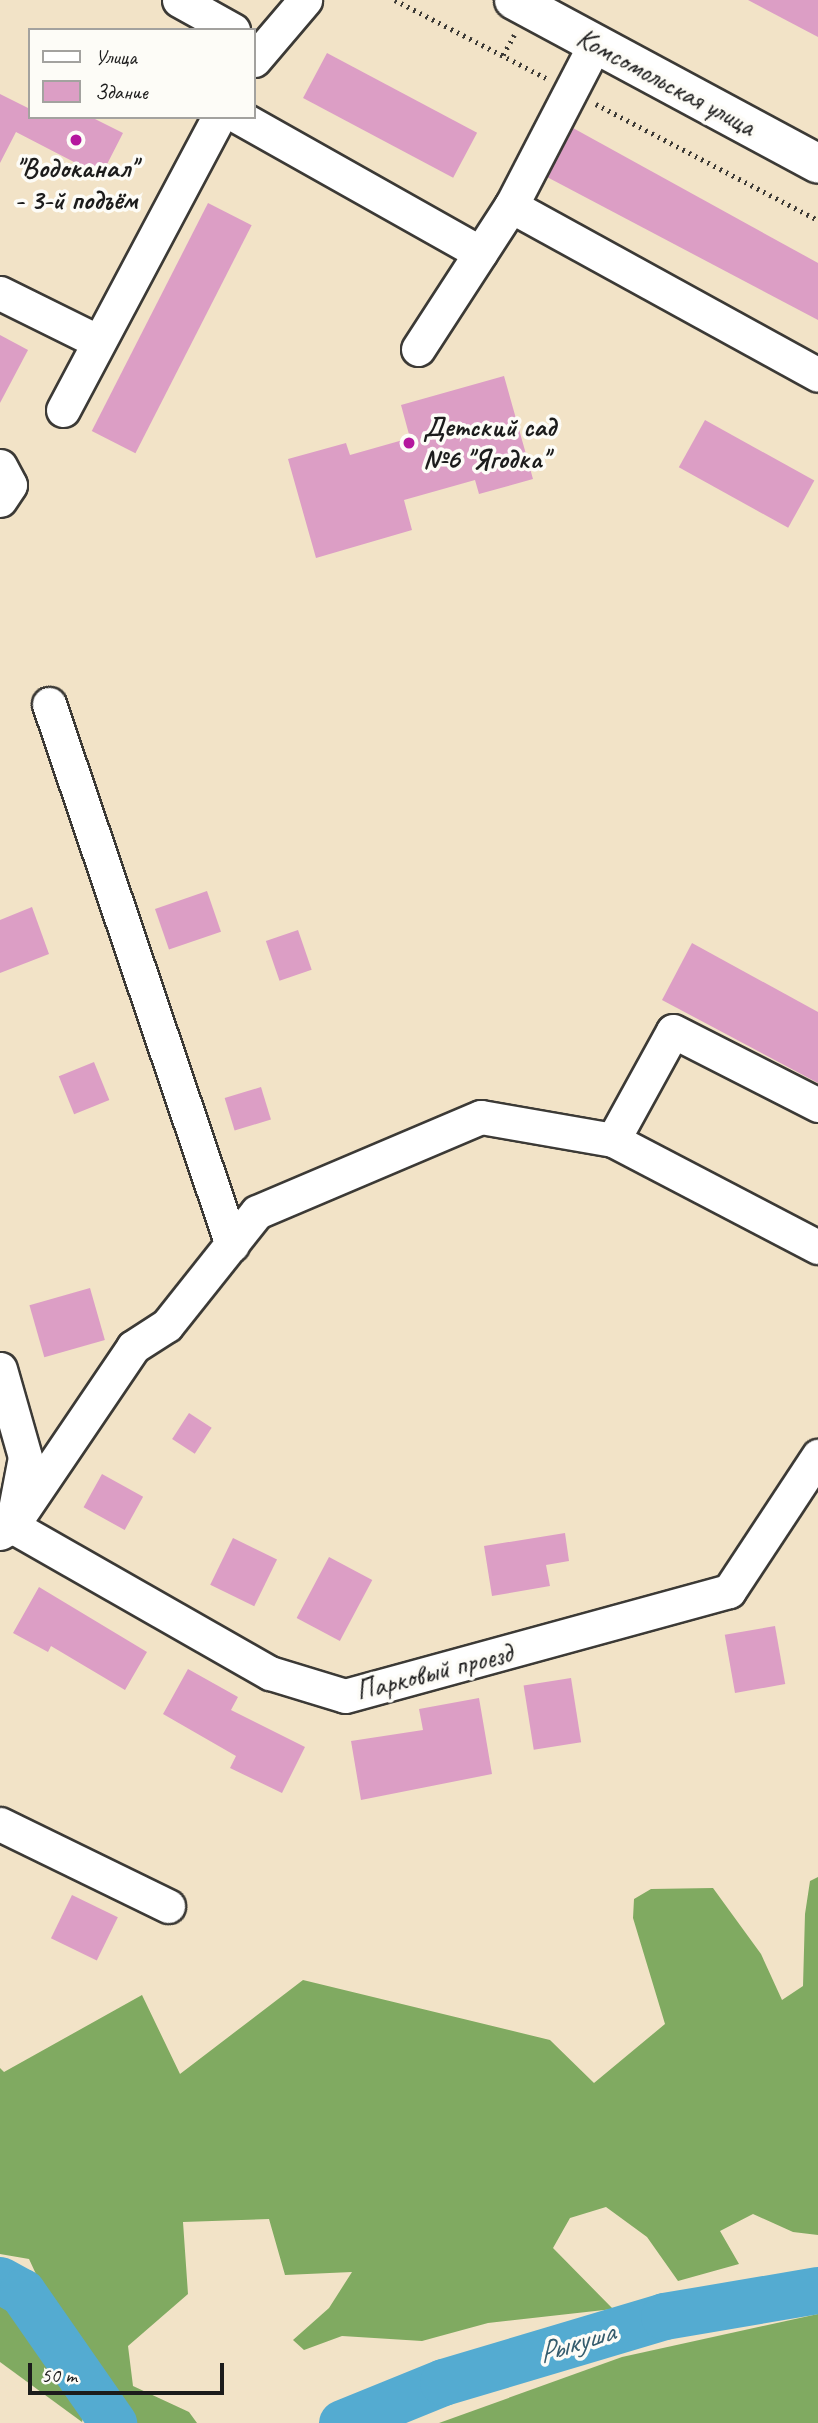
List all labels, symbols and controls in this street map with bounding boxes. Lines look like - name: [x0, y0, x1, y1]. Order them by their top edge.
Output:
- street label: Комсомольская улица: [570, 20, 762, 144]
- legend: [28, 28, 256, 119]
- text: Улица: [95, 44, 137, 70]
- text: Здание: [95, 79, 148, 105]
- marker: "Водоканал" - 3-й подъём: [68, 132, 84, 148]
- place label: "Водоканал" - 3-й подъём: [15, 151, 137, 217]
- place label: Детский сад №6 "Ягодка": [423, 410, 556, 476]
- marker: Детский сад №6 "Ягодка": [401, 435, 417, 451]
- street label: Парковый проезд: [352, 1636, 516, 1708]
- water label: Рыкуша: [534, 2313, 618, 2371]
- scale bar: [32, 2350, 228, 2394]
- text: 50 m: [41, 2362, 77, 2388]

